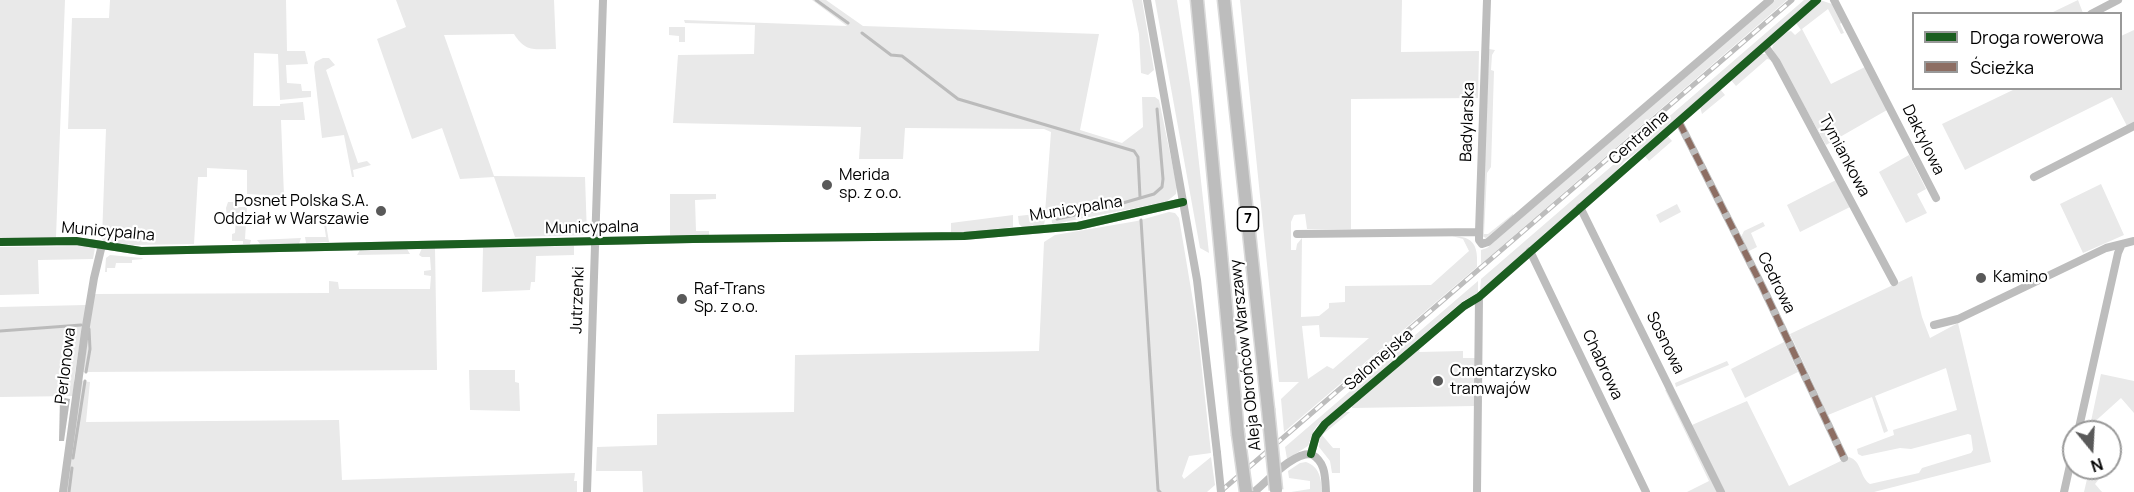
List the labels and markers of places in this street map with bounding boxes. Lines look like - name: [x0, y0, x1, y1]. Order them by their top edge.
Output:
- place label: Merida sp. z o.o.: [839, 166, 902, 204]
- marker: Merida sp. z o.o.: [820, 178, 834, 192]
- place label: Posnet Polska S.A. Oddział w Warszawie: [214, 192, 369, 230]
- marker: Posnet Polska S.A. Oddział w Warszawie: [374, 204, 388, 218]
- place label: Kamino: [1993, 268, 2048, 288]
- marker: Kamino: [1974, 271, 1988, 285]
- place label: Raf-Trans Sp. z o.o.: [694, 280, 765, 318]
- marker: Raf-Trans Sp. z o.o.: [675, 292, 689, 306]
- place label: Cmentarzysko tramwajów: [1450, 362, 1557, 400]
- marker: Cmentarzysko tramwajów: [1431, 374, 1445, 388]

